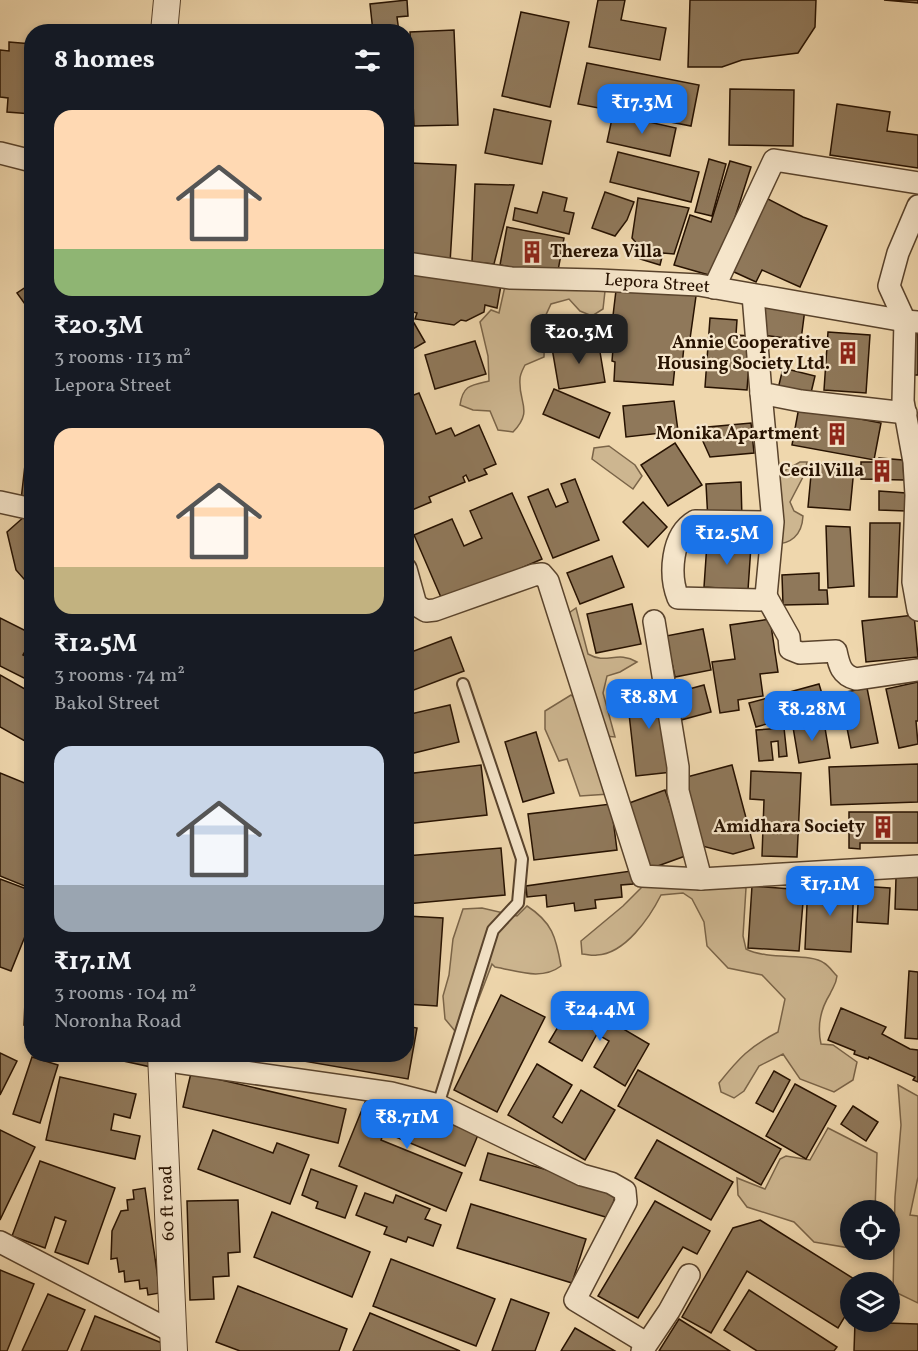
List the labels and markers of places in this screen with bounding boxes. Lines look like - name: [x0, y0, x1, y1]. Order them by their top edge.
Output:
- pin: ₹17.3M: [593, 84, 691, 135]
- building icon: Thereza Villa: [519, 239, 545, 265]
- place label: Thereza Villa: [550, 240, 662, 265]
- pin: ₹20.3M: [530, 314, 628, 365]
- place label: Annie Cooperative Housing Society Ltd.: [657, 331, 830, 377]
- building icon: Annie Cooperative Housing Society Ltd.: [835, 340, 861, 366]
- building icon: Monika Apartment: [824, 421, 850, 447]
- place label: Monika Apartment: [656, 422, 819, 447]
- building icon: Cecil Villa: [869, 458, 895, 484]
- place label: Cecil Villa: [779, 459, 864, 484]
- pin: ₹12.5M: [678, 515, 776, 566]
- pin: ₹8.8M: [607, 679, 691, 730]
- pin: ₹8.28M: [763, 691, 861, 742]
- building icon: Amidhara Society: [870, 814, 896, 840]
- place label: Amidhara Society: [713, 815, 865, 840]
- pin: ₹17.1M: [781, 866, 879, 917]
- pin: ₹24.4M: [551, 991, 649, 1042]
- pin: ₹8.71M: [358, 1099, 456, 1150]

